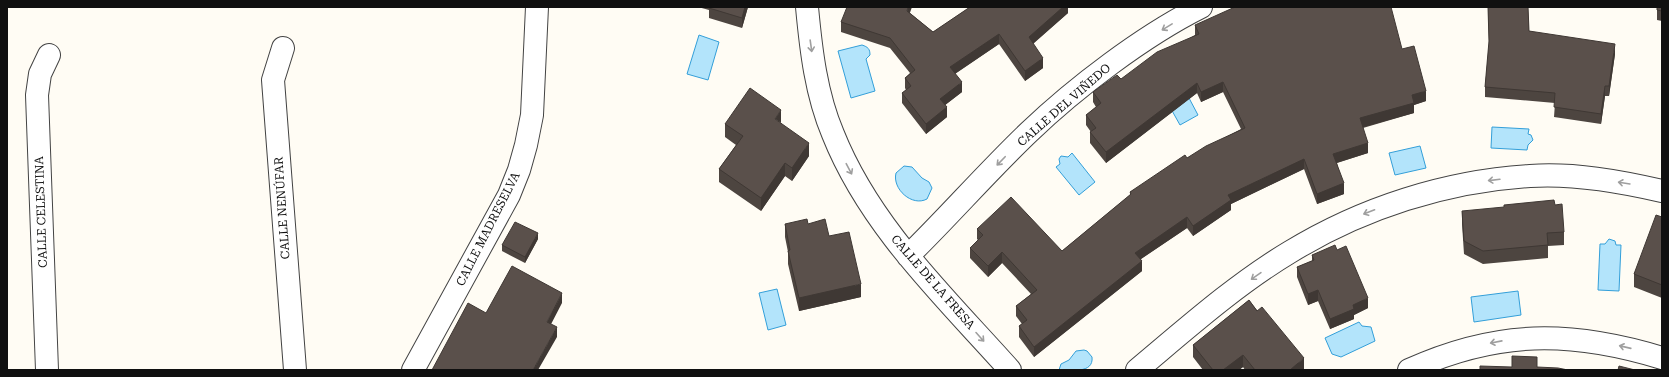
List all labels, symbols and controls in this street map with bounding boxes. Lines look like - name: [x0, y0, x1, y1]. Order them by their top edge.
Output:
- one-way arrow: [1161, 23, 1173, 31]
- one-way arrow: [807, 39, 815, 52]
- street label: CALLE DEL VIÑEDO: [1015, 61, 1113, 149]
- street label: CALLE CELESTINA: [32, 155, 50, 268]
- street label: CALLE NENÚFAR: [271, 156, 293, 260]
- one-way arrow: [996, 156, 1006, 166]
- one-way arrow: [845, 163, 853, 175]
- street label: CALLE MADRESELVA: [453, 169, 523, 288]
- one-way arrow: [1488, 176, 1501, 184]
- one-way arrow: [1618, 179, 1631, 187]
- one-way arrow: [1363, 209, 1375, 217]
- street label: CALLE DE LA FRESA: [888, 232, 978, 333]
- one-way arrow: [1251, 272, 1262, 280]
- one-way arrow: [976, 332, 985, 342]
- one-way arrow: [1489, 338, 1502, 346]
- one-way arrow: [1618, 343, 1631, 350]

